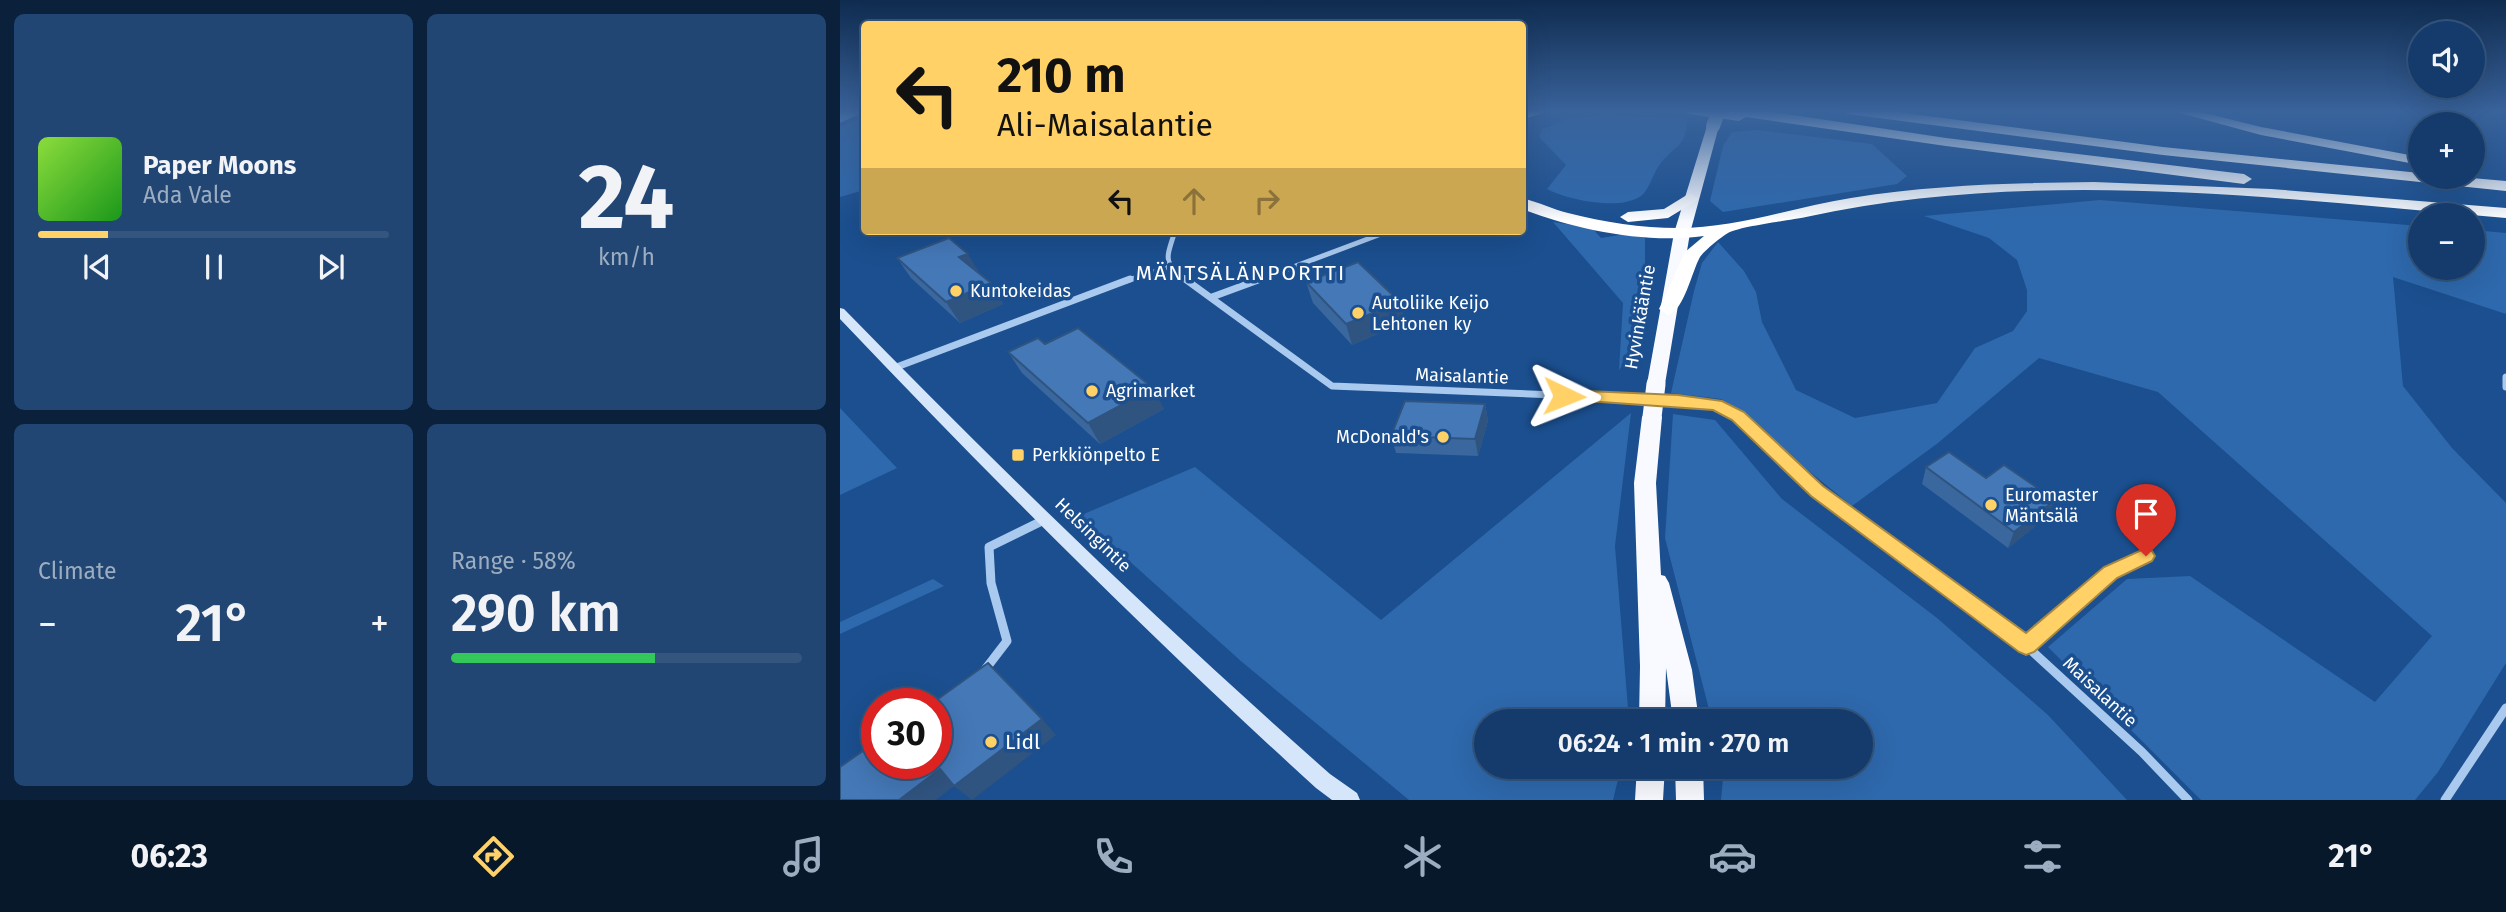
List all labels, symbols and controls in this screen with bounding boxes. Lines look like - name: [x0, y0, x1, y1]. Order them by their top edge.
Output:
- map controls: [2408, 21, 2485, 280]
- button: sound: [2408, 21, 2485, 98]
- text: 210 m: [997, 46, 1126, 105]
- icon: left: [882, 49, 973, 140]
- text: Ali-Maisalantie: [997, 106, 1213, 144]
- button: +: [2408, 112, 2485, 189]
- text: 24: [579, 143, 674, 252]
- text: Paper Moons: [143, 150, 296, 181]
- text: Ada Vale: [143, 181, 232, 209]
- icon: left: [1102, 182, 1140, 220]
- icon: ahead: [1175, 182, 1213, 220]
- icon: right: [1248, 182, 1286, 220]
- button: −: [2408, 203, 2485, 280]
- text: km/h: [598, 243, 655, 271]
- icon: previous: [78, 248, 116, 286]
- icon: pause: [195, 248, 233, 286]
- icon: next: [312, 248, 350, 286]
- district label: MÄNTSÄLÄNPORTTI: [1136, 260, 1346, 286]
- street label: Hyvinkääntie: [1620, 263, 1660, 371]
- place label: Kuntokeidas: [970, 280, 1071, 302]
- marker: Kuntokeidas: [948, 283, 964, 299]
- place label: Autoliike Keijo Lehtonen ky: [1372, 292, 1489, 335]
- marker: Autoliike Keijo Lehtonen ky: [1350, 305, 1366, 321]
- position arrow: [1527, 359, 1601, 433]
- street label: Maisalantie: [1415, 363, 1509, 389]
- place label: Agrimarket: [1106, 380, 1196, 402]
- marker: Agrimarket: [1084, 383, 1100, 399]
- place label: McDonald's: [1336, 426, 1429, 448]
- marker: McDonald's: [1435, 429, 1451, 445]
- place label: Perkkiönpelto E: [1032, 444, 1160, 466]
- marker: Perkkiönpelto E: [1010, 447, 1026, 463]
- place label: Euromaster Mäntsälä: [2005, 484, 2098, 527]
- pin: [2116, 484, 2176, 556]
- street label: Helsingintie: [1050, 493, 1136, 577]
- icon: arrive: [2127, 495, 2165, 533]
- marker: Euromaster Mäntsälä: [1983, 497, 1999, 513]
- text: Range · 58%: [451, 547, 576, 575]
- text: Climate: [38, 557, 117, 585]
- text: 290 km: [451, 582, 621, 645]
- text: 21°: [175, 592, 252, 655]
- text: −: [38, 601, 57, 647]
- text: +: [370, 601, 389, 647]
- street label: Maisalantie: [2058, 652, 2142, 732]
- speed limit sign: 30: [861, 688, 952, 779]
- text: 06:24 · 1 min · 270 m: [1558, 728, 1789, 759]
- place label: Lidl: [1005, 729, 1040, 755]
- marker: Lidl: [983, 734, 999, 750]
- icon: directions: [469, 832, 518, 881]
- icon: music: [779, 832, 828, 881]
- icon: phone: [1089, 832, 1138, 881]
- icon: climate: [1398, 832, 1447, 881]
- icon: car: [1708, 832, 1757, 881]
- icon: filters: [2018, 832, 2067, 881]
- text: 06:23: [130, 837, 208, 875]
- text: 21°: [2328, 837, 2376, 875]

